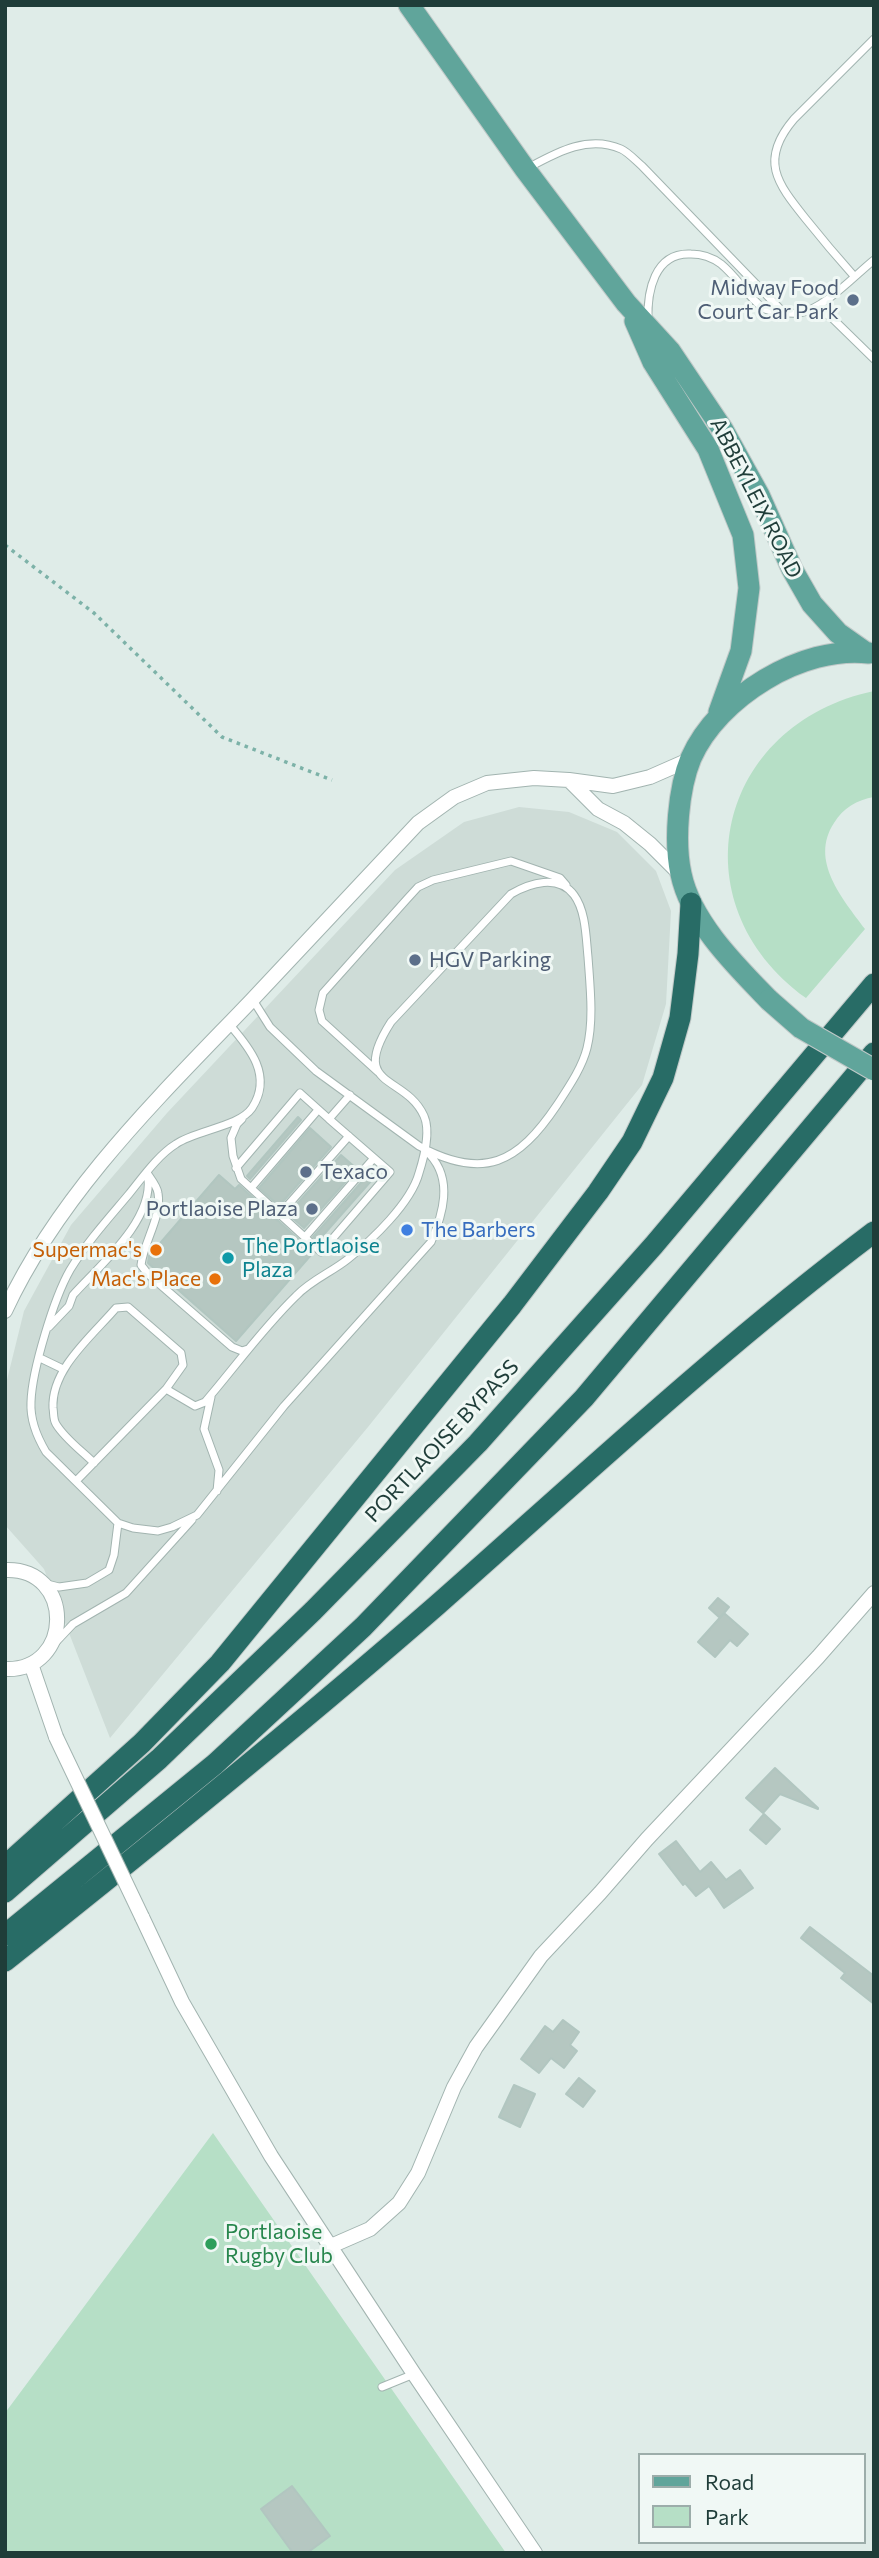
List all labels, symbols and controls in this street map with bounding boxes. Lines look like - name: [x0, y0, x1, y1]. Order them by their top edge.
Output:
- place label: Midway Food Court Car Park: [698, 275, 839, 325]
- marker: Midway Food Court Car Park: [845, 292, 861, 308]
- street label: ABBEYLEIX ROAD: [705, 414, 807, 582]
- place label: HGV Parking: [429, 947, 551, 973]
- marker: HGV Parking: [407, 952, 423, 968]
- place label: Texaco: [320, 1159, 388, 1185]
- marker: Texaco: [298, 1164, 314, 1180]
- place label: Portlaoise Plaza: [146, 1196, 298, 1222]
- marker: Portlaoise Plaza: [304, 1201, 320, 1217]
- place label: The Barbers: [421, 1217, 536, 1243]
- marker: The Barbers: [399, 1222, 415, 1238]
- place label: The Portlaoise Plaza: [242, 1233, 380, 1283]
- place label: Supermac's: [33, 1237, 142, 1263]
- marker: Supermac's: [148, 1242, 164, 1258]
- marker: The Portlaoise Plaza: [220, 1250, 236, 1266]
- place label: Mac's Place: [91, 1266, 201, 1292]
- marker: Mac's Place: [207, 1271, 223, 1287]
- street label: PORTLAOISE BYPASS: [360, 1354, 524, 1528]
- place label: Portlaoise Rugby Club: [225, 2219, 333, 2269]
- marker: Portlaoise Rugby Club: [203, 2236, 219, 2252]
- legend: [638, 2453, 865, 2544]
- text: Road: [705, 2469, 754, 2494]
- text: Park: [705, 2504, 749, 2529]

